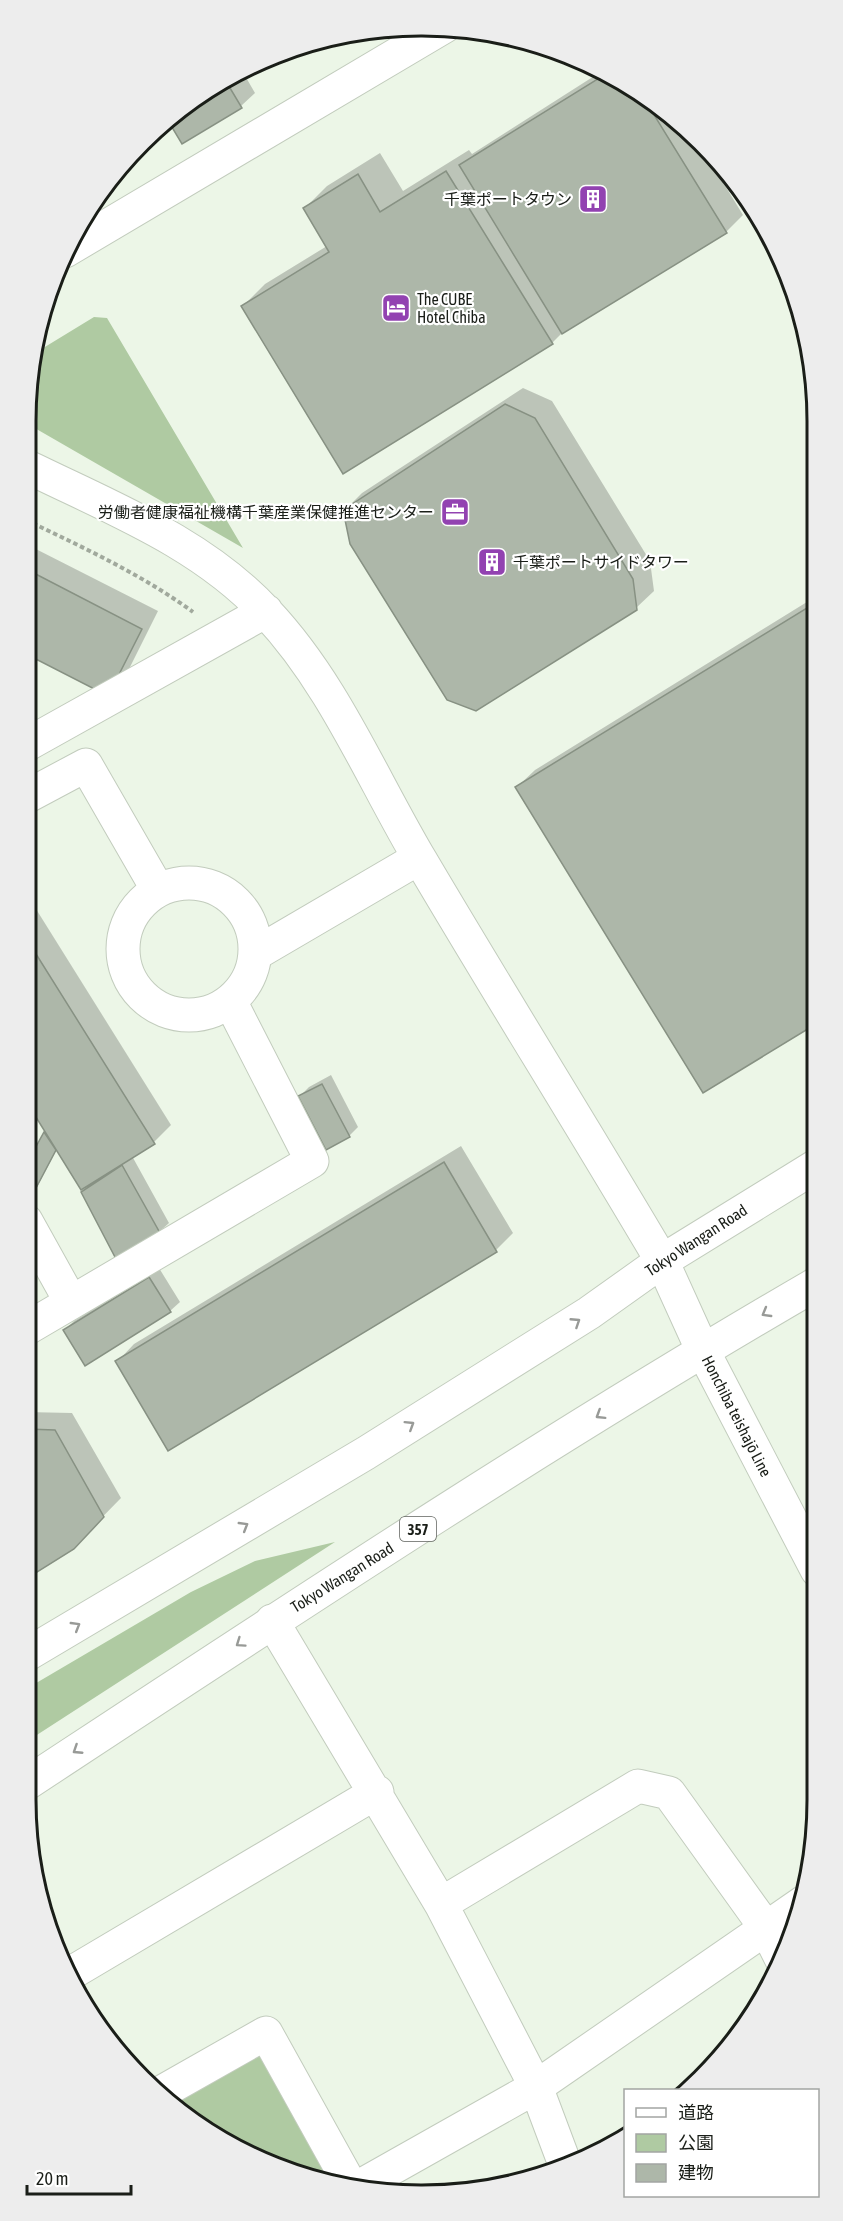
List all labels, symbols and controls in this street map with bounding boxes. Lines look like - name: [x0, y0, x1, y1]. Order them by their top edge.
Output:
- building icon: 千葉ポートタウン: [577, 183, 609, 215]
- place label: 千葉ポートタウン: [444, 190, 572, 208]
- place label: The CUBE Hotel Chiba: [417, 290, 486, 326]
- hotel icon: The CUBE Hotel Chiba: [380, 292, 412, 324]
- office icon: 労働者健康福祉機構千葉産業保健推進センター: [439, 496, 471, 528]
- place label: 労働者健康福祉機構千葉産業保健推進センター: [98, 503, 434, 521]
- building icon: 千葉ポートサイドタワー: [476, 546, 508, 578]
- place label: 千葉ポートサイドタワー: [513, 553, 689, 571]
- street label: Tokyo Wangan Road: [642, 1200, 751, 1280]
- one-way arrow: [762, 1306, 772, 1317]
- one-way arrow: [569, 1318, 580, 1329]
- street label: Honchiba teishajō Line: [698, 1352, 775, 1480]
- one-way arrow: [596, 1408, 606, 1420]
- one-way arrow: [404, 1422, 415, 1433]
- road number: 357: [400, 1517, 436, 1541]
- one-way arrow: [237, 1522, 248, 1534]
- street label: Tokyo Wangan Road: [287, 1538, 397, 1617]
- one-way arrow: [70, 1621, 80, 1633]
- one-way arrow: [235, 1636, 246, 1647]
- one-way arrow: [73, 1743, 83, 1755]
- legend: [624, 2089, 819, 2197]
- text: 道路: [678, 2102, 714, 2123]
- text: 公園: [678, 2132, 714, 2153]
- scale bar: [27, 2158, 130, 2196]
- text: 建物: [678, 2162, 714, 2183]
- text: 20 m: [36, 2168, 68, 2189]

